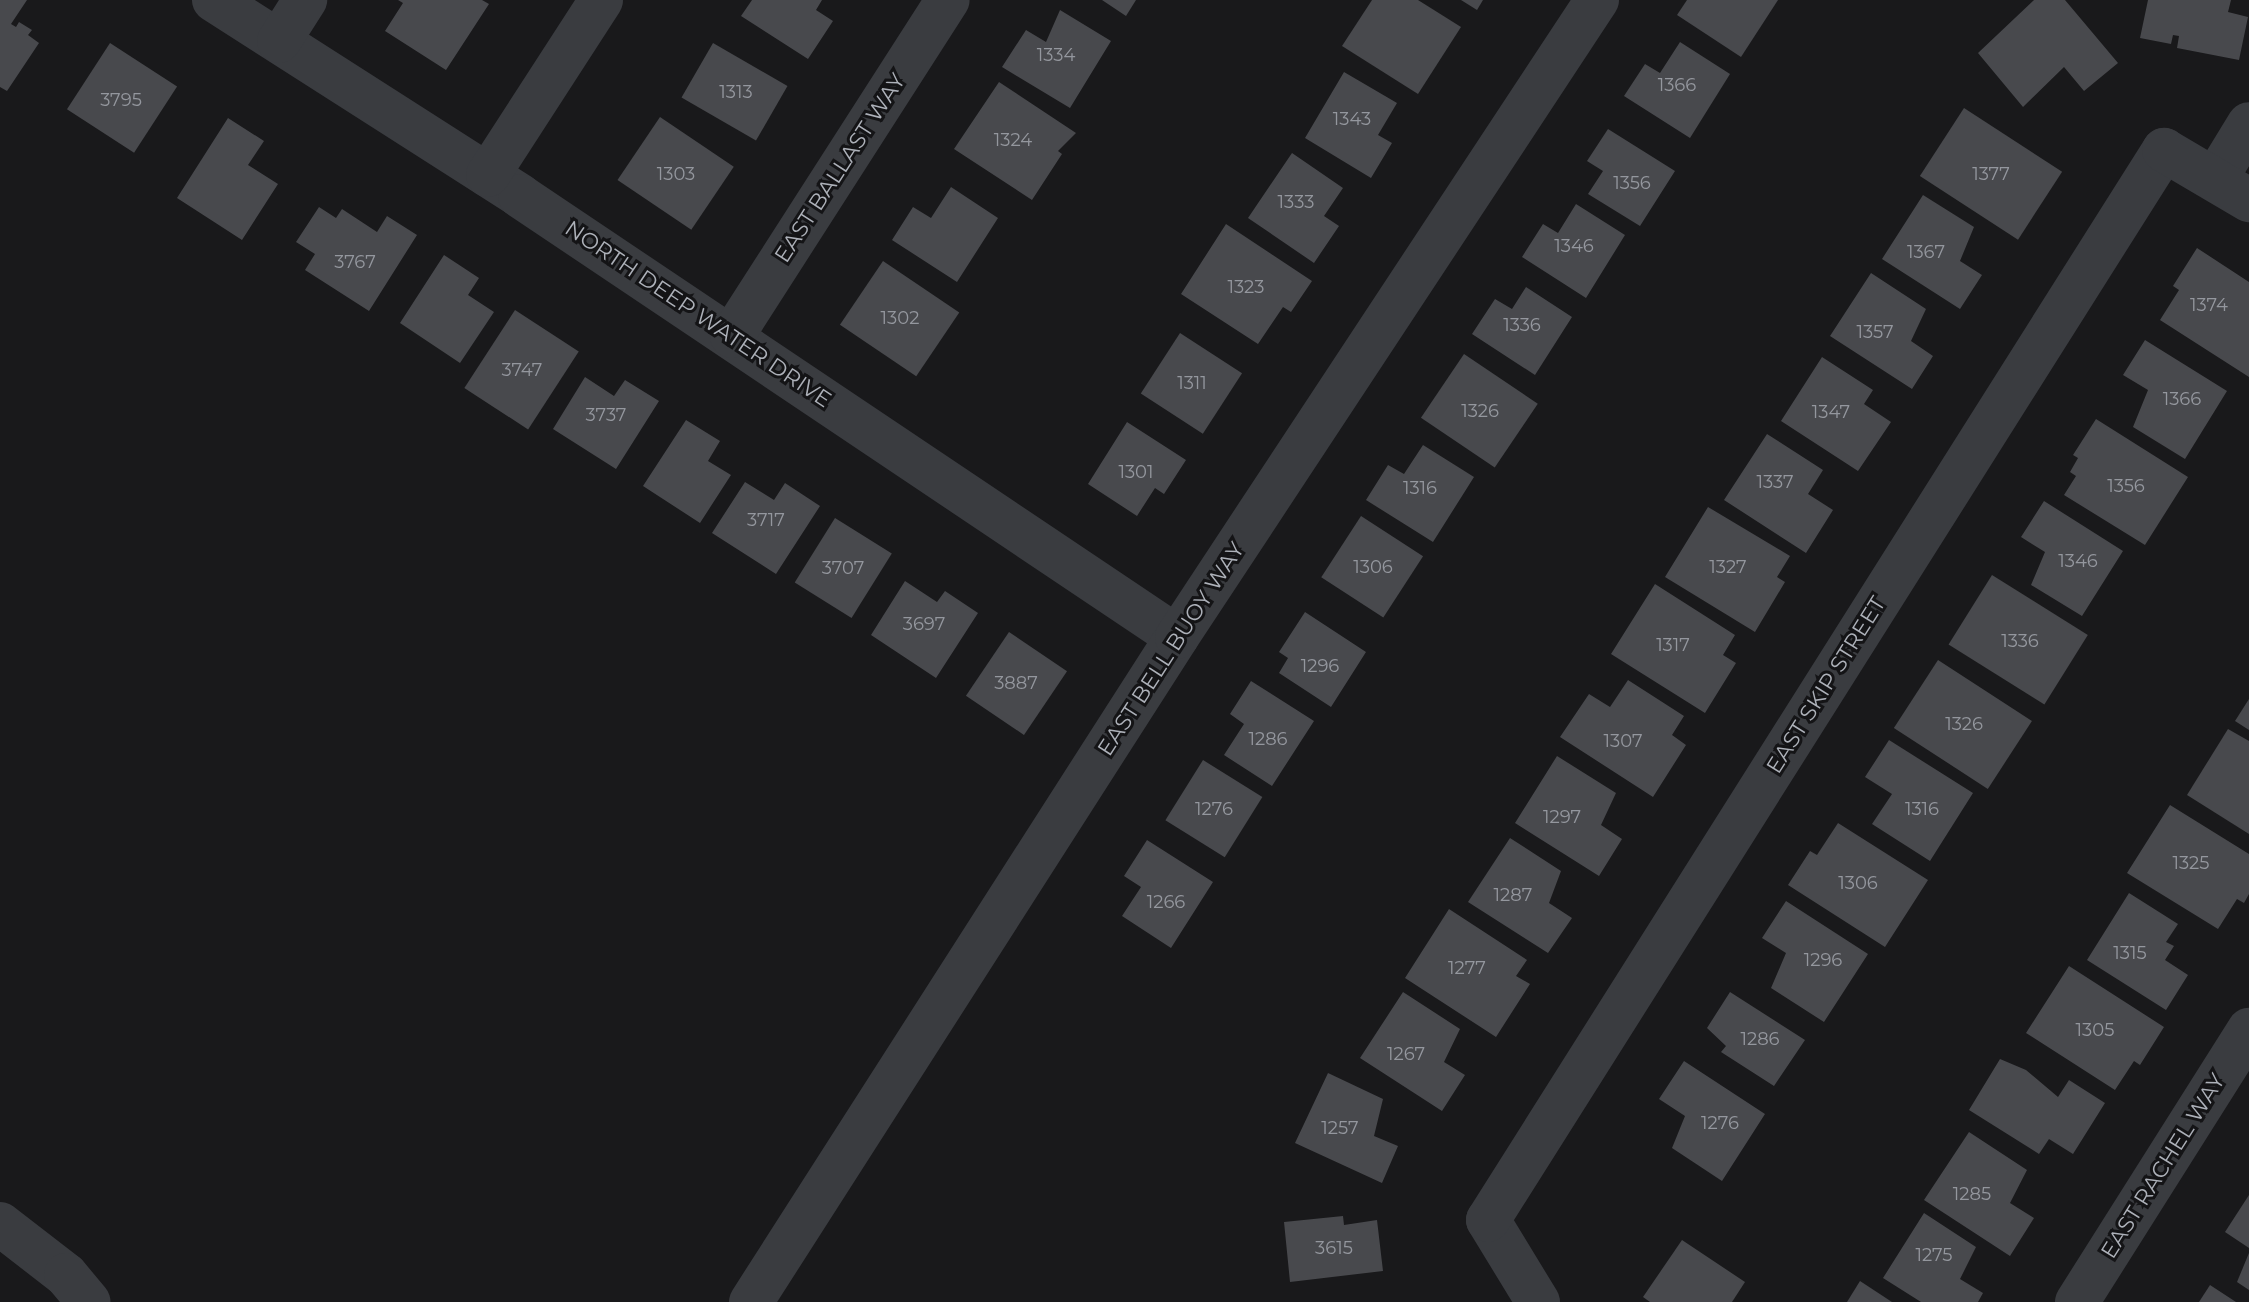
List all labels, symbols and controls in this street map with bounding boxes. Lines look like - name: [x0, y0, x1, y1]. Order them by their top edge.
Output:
- house number: 1334: [1037, 44, 1075, 66]
- street label: EAST BALLAST WAY: [769, 68, 911, 268]
- house number: 1366: [1658, 74, 1696, 96]
- house number: 1313: [719, 81, 753, 103]
- house number: 3795: [100, 89, 142, 111]
- house number: 1343: [1333, 108, 1371, 130]
- house number: 1324: [994, 129, 1032, 151]
- house number: 1303: [657, 163, 695, 185]
- house number: 1377: [1972, 163, 2010, 185]
- house number: 1356: [1613, 172, 1651, 194]
- house number: 1333: [1278, 191, 1314, 213]
- street label: NORTH DEEP WATER DRIVE: [560, 215, 836, 413]
- house number: 1346: [1554, 235, 1594, 257]
- house number: 1367: [1907, 241, 1945, 263]
- house number: 3767: [334, 251, 376, 273]
- house number: 1323: [1228, 276, 1264, 298]
- house number: 1374: [2190, 294, 2228, 316]
- house number: 1302: [881, 307, 919, 329]
- house number: 1336: [1503, 314, 1541, 336]
- house number: 1357: [1856, 321, 1894, 343]
- house number: 3747: [502, 359, 542, 381]
- house number: 1311: [1177, 372, 1207, 394]
- house number: 1366: [2163, 388, 2201, 410]
- house number: 1326: [1461, 400, 1499, 422]
- house number: 1347: [1812, 401, 1850, 423]
- house number: 3737: [586, 404, 626, 426]
- house number: 1301: [1118, 461, 1154, 483]
- house number: 1337: [1756, 471, 1794, 493]
- house number: 1356: [2107, 475, 2145, 497]
- house number: 1316: [1403, 477, 1437, 499]
- house number: 3717: [747, 509, 785, 531]
- street label: EAST BELL BUOY WAY: [1092, 537, 1250, 761]
- house number: 1346: [2058, 550, 2098, 572]
- house number: 1306: [1353, 556, 1393, 578]
- house number: 1327: [1709, 556, 1747, 578]
- house number: 3707: [822, 557, 864, 579]
- street label: EAST SKIP STREET: [1761, 592, 1891, 778]
- house number: 3697: [903, 613, 945, 635]
- house number: 1336: [2001, 630, 2039, 652]
- house number: 1317: [1656, 634, 1690, 656]
- house number: 1296: [1301, 655, 1339, 677]
- house number: 3887: [994, 672, 1038, 694]
- house number: 1326: [1945, 713, 1983, 735]
- house number: 1286: [1248, 728, 1288, 750]
- house number: 1307: [1603, 730, 1643, 752]
- house number: 1276: [1195, 798, 1233, 820]
- house number: 1316: [1905, 798, 1939, 820]
- house number: 1297: [1543, 806, 1581, 828]
- house number: 1325: [2173, 852, 2209, 874]
- house number: 1306: [1838, 872, 1878, 894]
- house number: 1287: [1494, 884, 1532, 906]
- house number: 1266: [1147, 891, 1185, 913]
- house number: 1315: [2113, 942, 2147, 964]
- house number: 1296: [1804, 949, 1842, 971]
- house number: 1277: [1448, 957, 1486, 979]
- house number: 1305: [2076, 1019, 2114, 1041]
- house number: 1286: [1740, 1028, 1780, 1050]
- house number: 1267: [1387, 1043, 1425, 1065]
- street label: EAST RACHEL WAY: [2095, 1069, 2231, 1263]
- house number: 1276: [1701, 1112, 1739, 1134]
- house number: 1257: [1321, 1117, 1359, 1139]
- house number: 1285: [1953, 1183, 1991, 1205]
- house number: 3615: [1315, 1237, 1353, 1259]
- house number: 1275: [1915, 1244, 1953, 1266]

